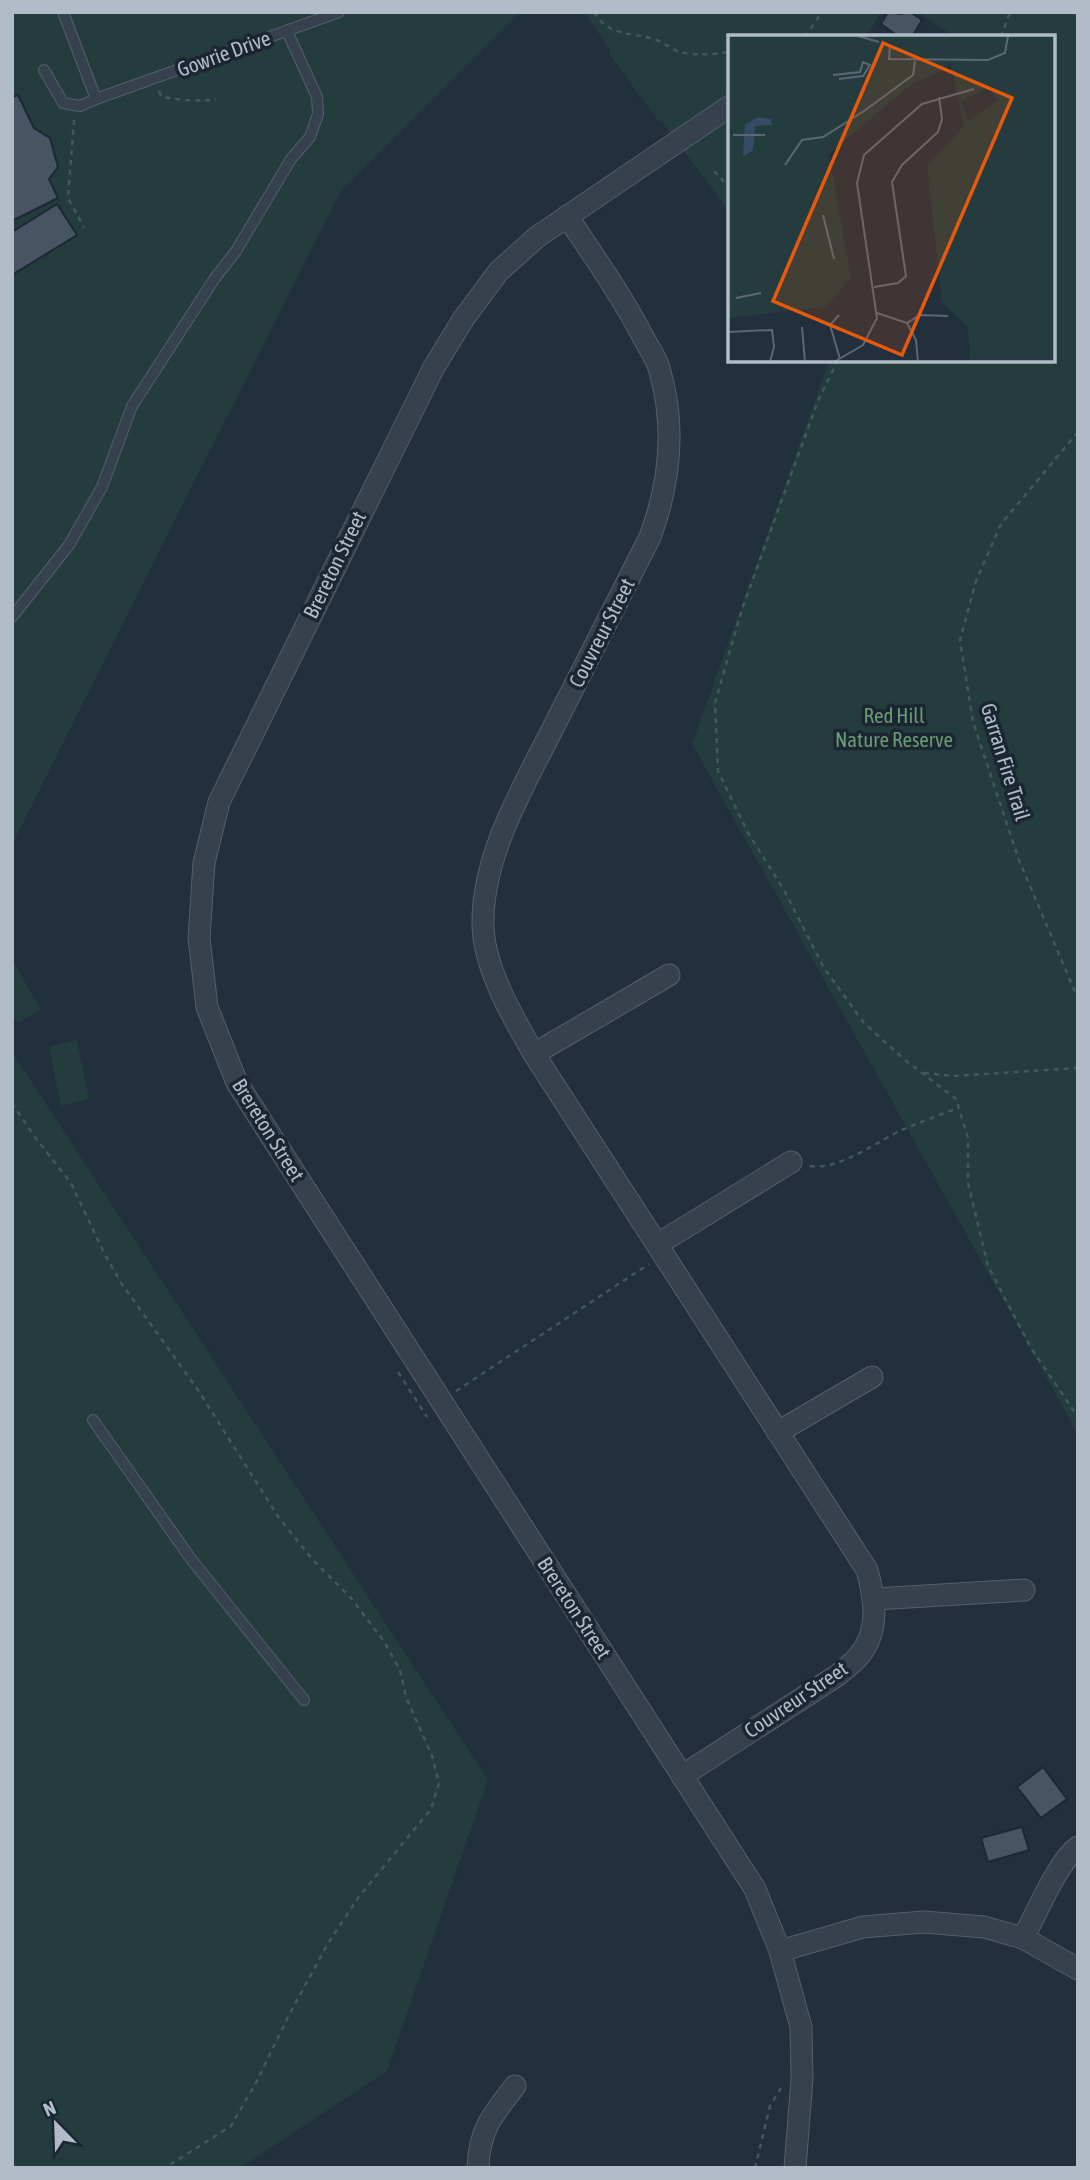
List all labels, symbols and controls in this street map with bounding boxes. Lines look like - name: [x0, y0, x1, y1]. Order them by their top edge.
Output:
- street label: Gowrie Drive: [174, 25, 274, 81]
- inset map: [728, 35, 1055, 362]
- street label: Brereton Street: [298, 507, 370, 622]
- street label: Couvreur Street: [563, 574, 639, 691]
- street label: Garran Fire Trail: [977, 700, 1035, 824]
- park label: Red Hill Nature Reserve: [835, 703, 953, 751]
- street label: Brereton Street: [228, 1074, 310, 1185]
- street label: Brereton Street: [533, 1552, 617, 1663]
- street label: Couvreur Street: [739, 1656, 852, 1742]
- north arrow: [21, 2089, 91, 2159]
- text: N: [40, 2096, 59, 2121]

